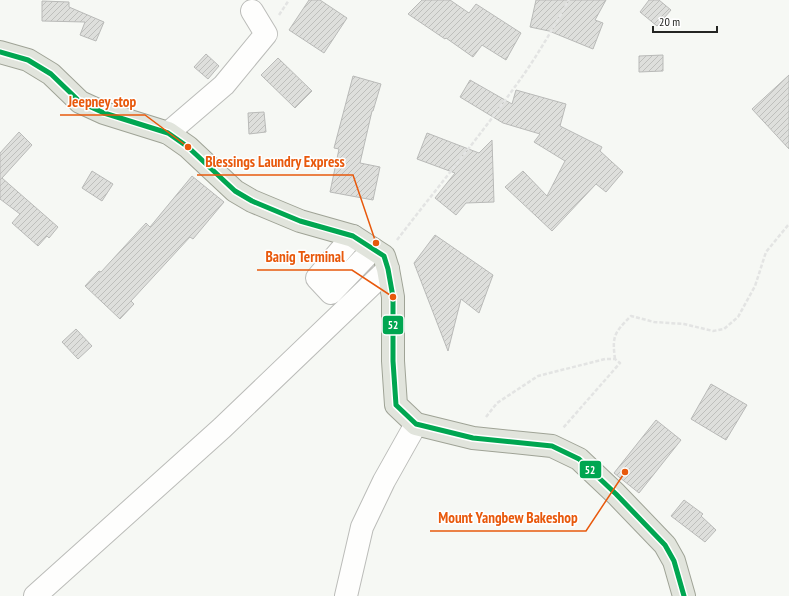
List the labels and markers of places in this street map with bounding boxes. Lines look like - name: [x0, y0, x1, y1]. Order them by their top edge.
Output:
- callout: Jeepney stop: [60, 88, 145, 115]
- callout: Blessings Laundry Express: [197, 148, 353, 175]
- callout: Banig Terminal: [257, 243, 352, 270]
- callout: Mount Yangbew Bakeshop: [430, 504, 586, 531]

